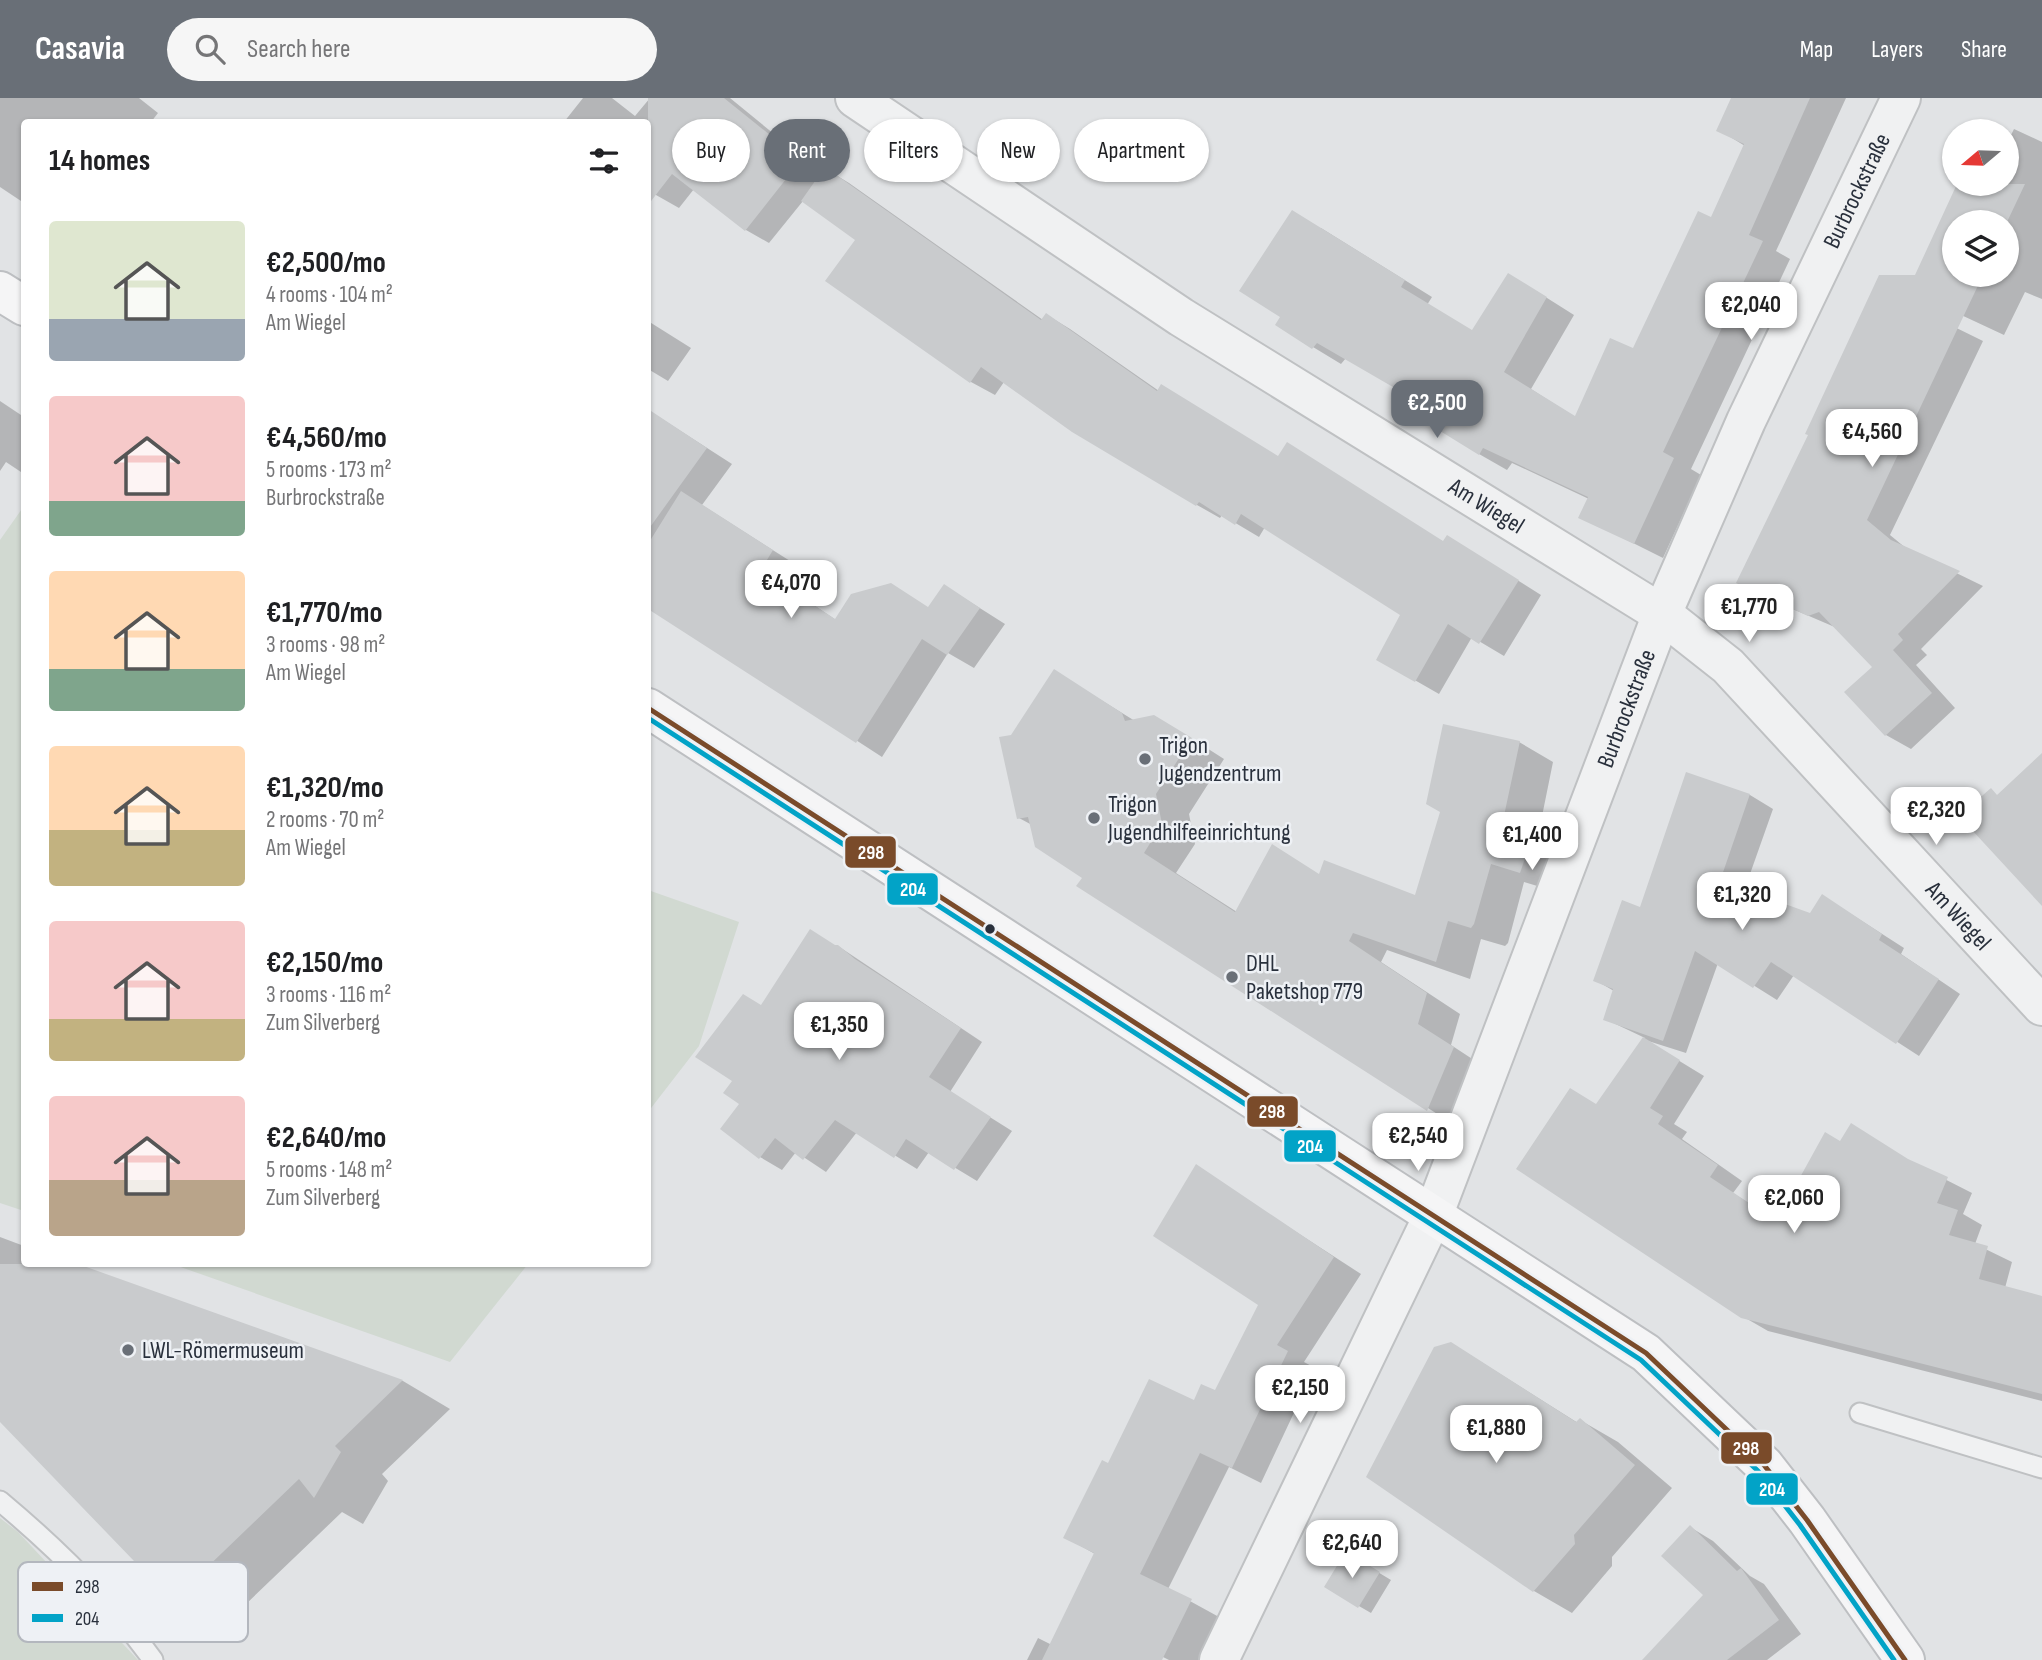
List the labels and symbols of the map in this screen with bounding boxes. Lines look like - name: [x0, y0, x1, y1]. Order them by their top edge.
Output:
- north arrow: [1942, 119, 2020, 196]
- street label: Burbrockstraße: [1817, 129, 1897, 253]
- pin: €2,040: [1694, 282, 1808, 342]
- pin: €2,500: [1380, 380, 1494, 440]
- pin: €4,560: [1815, 410, 1929, 469]
- street label: Am Wiegel: [1443, 471, 1530, 540]
- pin: €4,070: [734, 560, 848, 620]
- pin: €1,770: [1692, 584, 1806, 644]
- street label: Burbrockstraße: [1591, 645, 1662, 772]
- place label: Trigon Jugendzentrum: [1158, 731, 1281, 788]
- marker: Trigon Jugendzentrum: [1137, 751, 1153, 767]
- pin: €2,320: [1879, 788, 1993, 847]
- place label: Trigon Jugendhilfeeinrichtung: [1107, 790, 1291, 847]
- marker: Trigon Jugendhilfeeinrichtung: [1086, 810, 1102, 826]
- pin: €1,400: [1475, 812, 1589, 872]
- line badge: 298: [844, 835, 897, 869]
- text: 298: [858, 842, 884, 865]
- line badge: 204: [886, 872, 939, 906]
- pin: €1,320: [1685, 872, 1799, 932]
- street label: Am Wiegel: [1919, 875, 1997, 957]
- text: 204: [900, 879, 926, 902]
- unlabelled marker: [983, 922, 997, 936]
- place label: DHL Paketshop 779: [1246, 949, 1363, 1006]
- marker: DHL Paketshop 779: [1224, 969, 1240, 985]
- pin: €1,350: [782, 1002, 896, 1062]
- line badge: 298: [1246, 1095, 1299, 1128]
- text: 298: [1259, 1101, 1285, 1124]
- pin: €2,540: [1361, 1114, 1475, 1173]
- line badge: 204: [1283, 1129, 1337, 1163]
- text: 204: [1297, 1136, 1323, 1159]
- pin: €2,060: [1737, 1176, 1851, 1235]
- place label: LWL-Römermuseum: [142, 1336, 304, 1365]
- marker: LWL-Römermuseum: [120, 1342, 136, 1358]
- pin: €2,150: [1243, 1366, 1357, 1425]
- pin: €1,880: [1439, 1406, 1553, 1465]
- line badge: 298: [1720, 1431, 1773, 1465]
- text: 298: [1733, 1438, 1759, 1461]
- line badge: 204: [1745, 1472, 1799, 1506]
- text: 204: [1759, 1479, 1785, 1502]
- pin: €2,640: [1295, 1520, 1409, 1580]
- legend: [18, 1562, 248, 1642]
- text: 298: [75, 1576, 100, 1599]
- text: 204: [75, 1608, 99, 1631]

